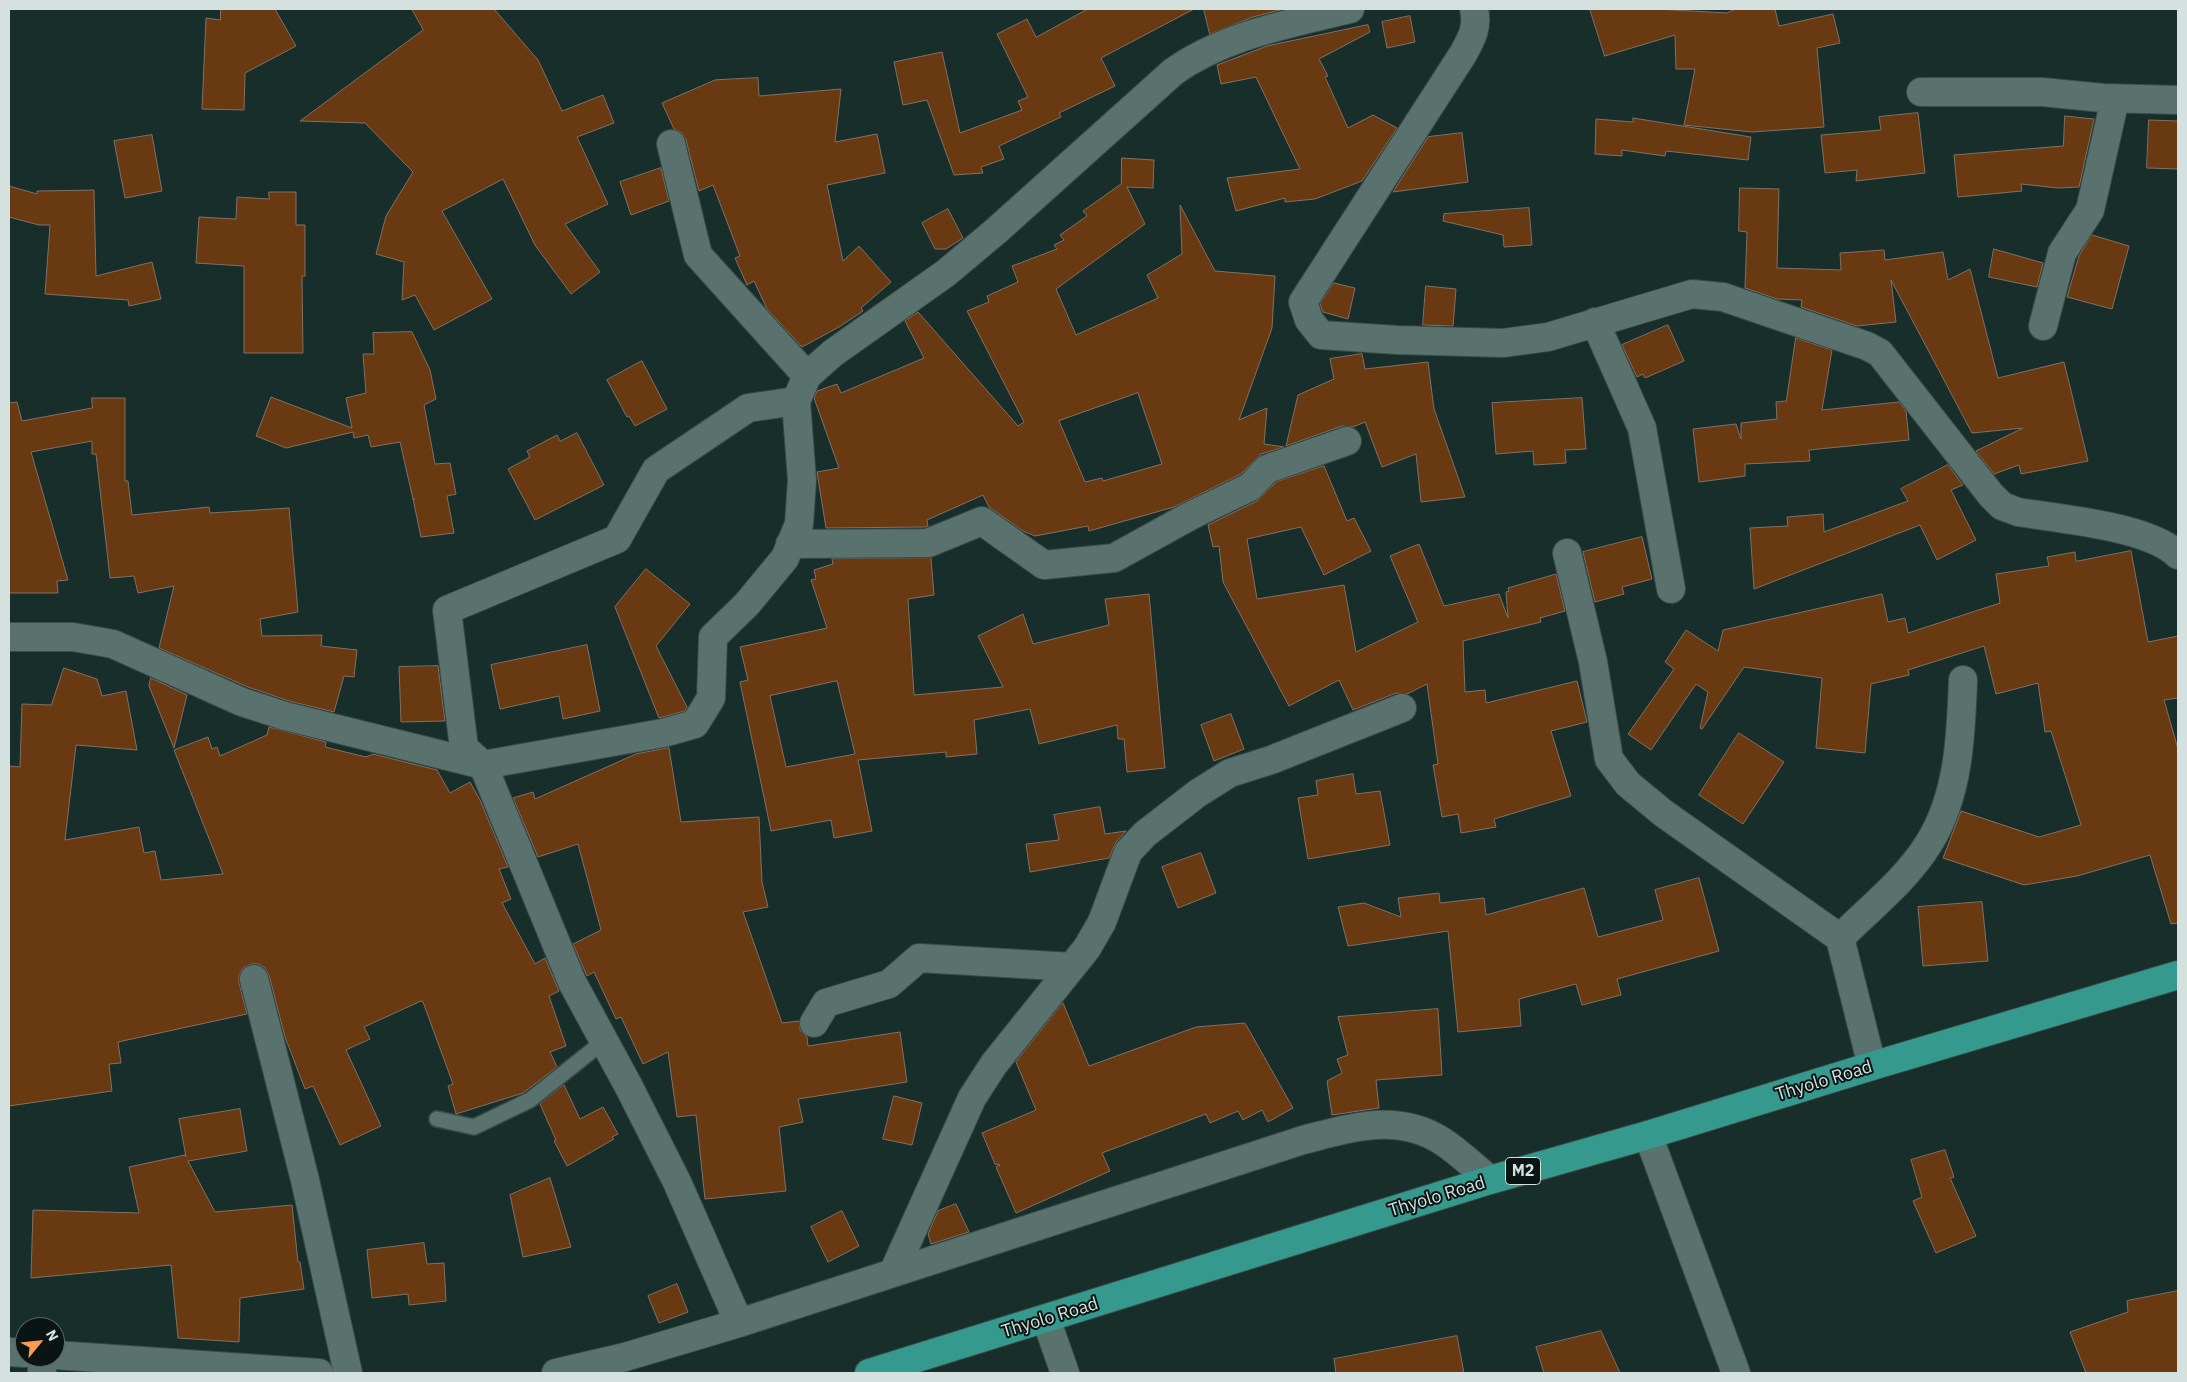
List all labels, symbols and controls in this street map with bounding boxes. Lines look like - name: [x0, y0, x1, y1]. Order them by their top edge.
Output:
- street label: Thyolo Road: [1773, 1056, 1875, 1106]
- road number: M2: [1506, 1158, 1540, 1184]
- street label: Thyolo Road: [1386, 1172, 1488, 1222]
- street label: Thyolo Road: [999, 1293, 1101, 1343]
- north arrow: [15, 1317, 65, 1367]
- text: N: [42, 1327, 63, 1344]

